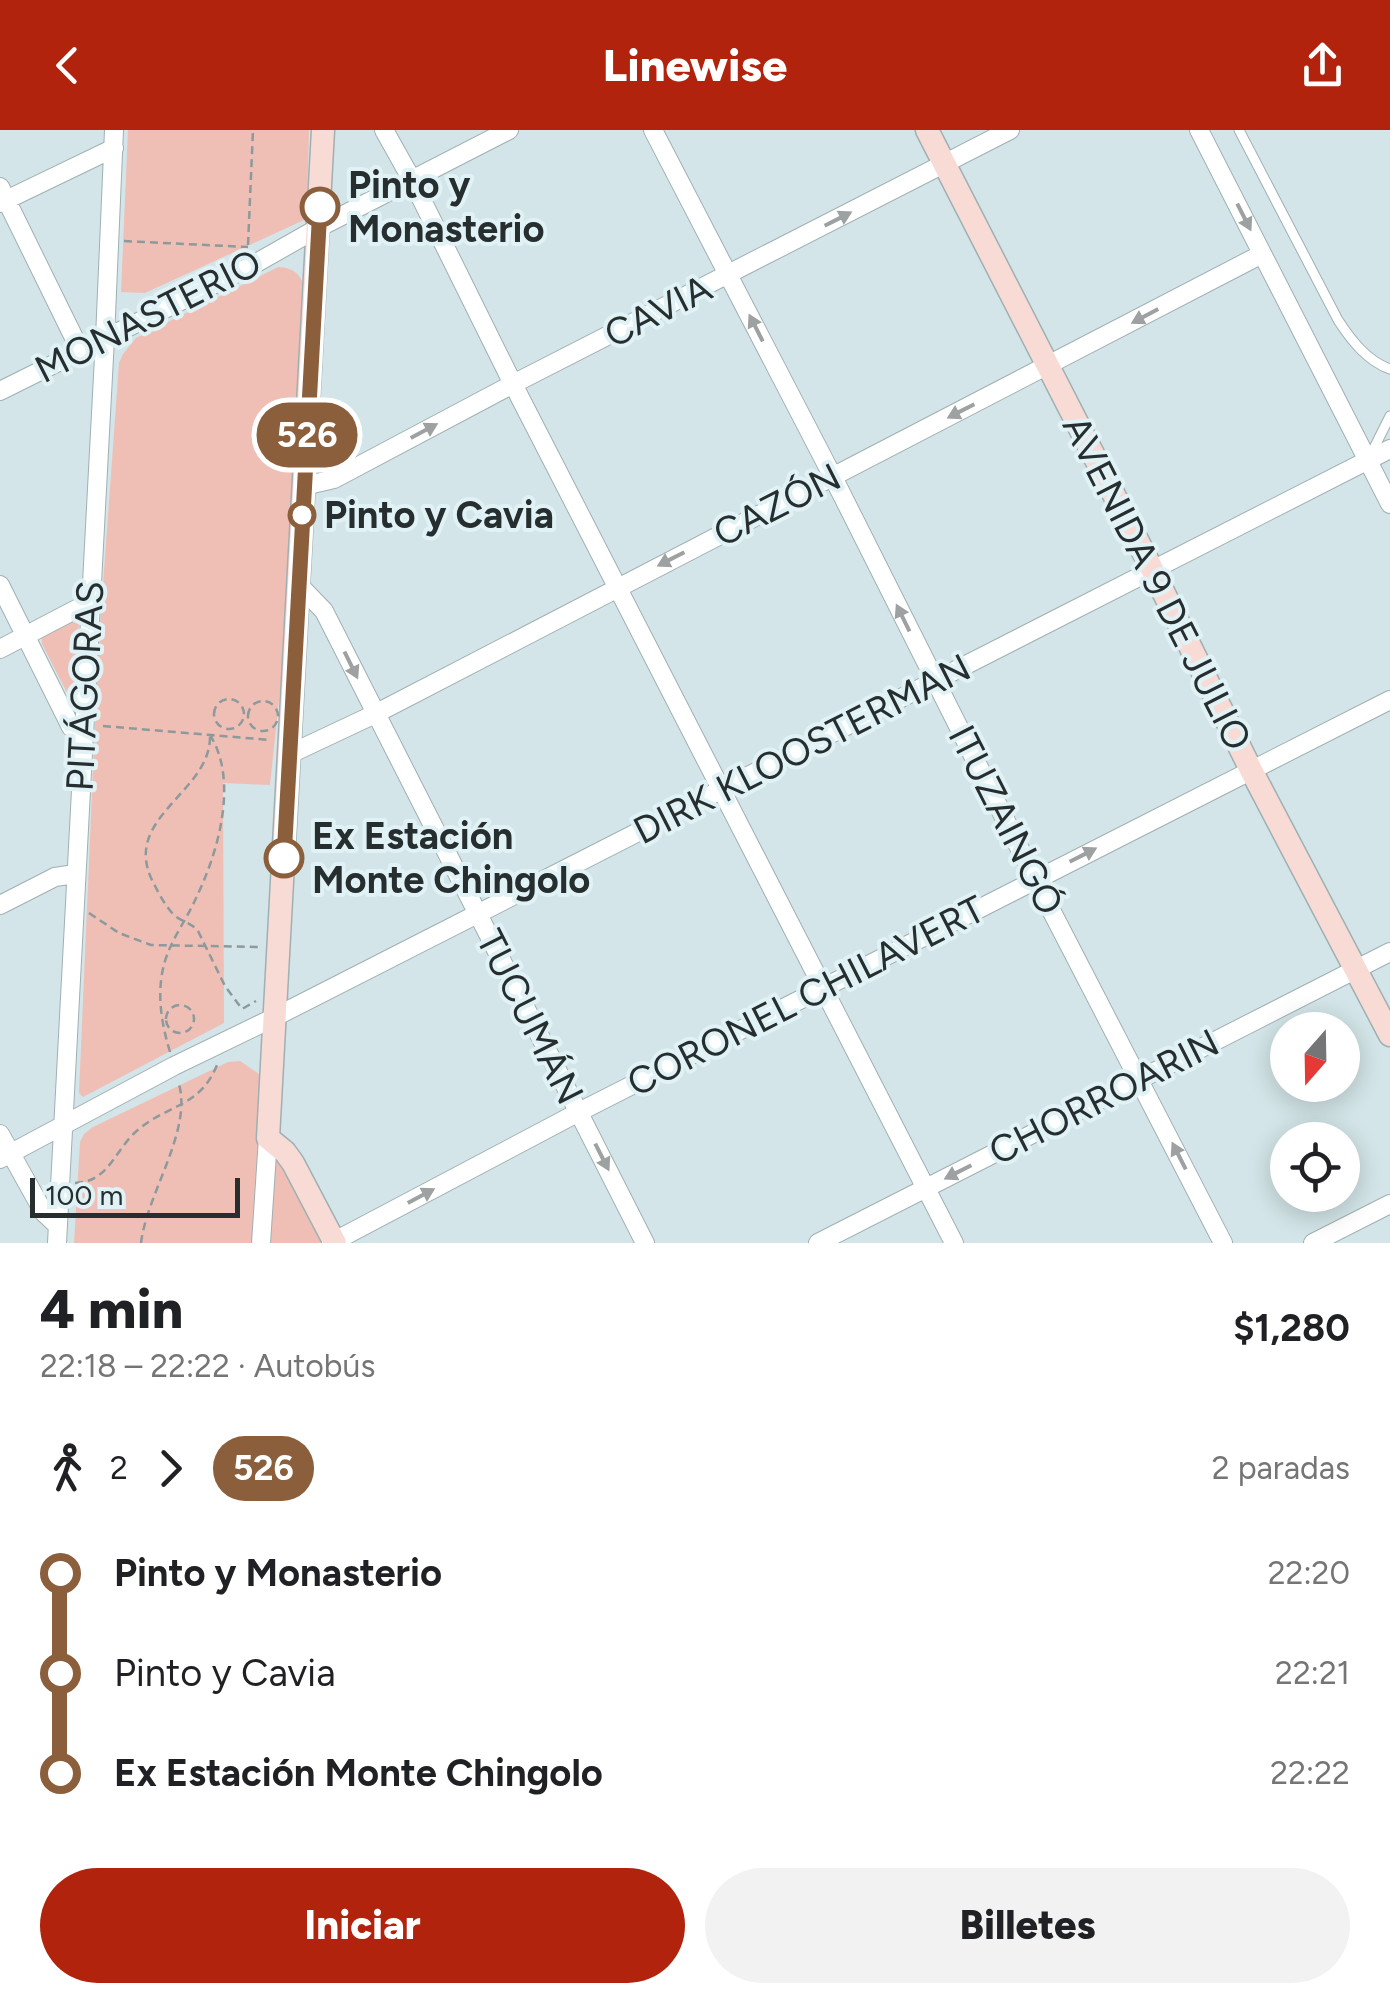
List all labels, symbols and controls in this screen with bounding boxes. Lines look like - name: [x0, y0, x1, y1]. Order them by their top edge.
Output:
- icon: back: [40, 38, 95, 93]
- text: Linewise: [603, 38, 787, 92]
- icon: share: [1295, 38, 1350, 93]
- place label: Pinto y Monasterio: [348, 162, 545, 252]
- marker: Pinto y Monasterio: [301, 188, 339, 226]
- one-way arrow: [1235, 203, 1252, 232]
- one-way arrow: [823, 211, 852, 228]
- street label: MONASTERIO: [27, 239, 269, 393]
- street label: CAVIA: [597, 265, 719, 357]
- one-way arrow: [1131, 307, 1160, 324]
- one-way arrow: [748, 313, 765, 342]
- line badge: 526: [250, 402, 364, 468]
- one-way arrow: [946, 402, 975, 419]
- street label: AVENIDA 9 DE JULIO: [1053, 408, 1261, 758]
- text: 526: [277, 414, 337, 456]
- one-way arrow: [409, 423, 438, 440]
- street label: CAZÓN: [706, 454, 848, 556]
- place label: Pinto y Cavia: [324, 492, 554, 538]
- marker: Pinto y Cavia: [289, 502, 315, 528]
- one-way arrow: [657, 550, 686, 567]
- street label: PITÁGORAS: [57, 580, 113, 792]
- one-way arrow: [895, 603, 912, 632]
- street label: DIRK KLOOSTERMAN: [626, 644, 978, 854]
- one-way arrow: [342, 650, 359, 679]
- street label: ITUZAINGÓ: [939, 718, 1073, 922]
- place label: Ex Estación Monte Chingolo: [312, 813, 590, 903]
- marker: Ex Estación Monte Chingolo: [265, 839, 303, 877]
- one-way arrow: [1069, 846, 1098, 863]
- street label: CORONEL CHILAVERT: [620, 886, 992, 1106]
- street label: TUCUMÁN: [467, 922, 593, 1112]
- north arrow: [1270, 1012, 1360, 1102]
- map controls: [1270, 1012, 1360, 1212]
- street label: CHORROARIN: [981, 1019, 1227, 1175]
- button: locate: [1270, 1122, 1360, 1212]
- one-way arrow: [593, 1142, 610, 1171]
- one-way arrow: [1171, 1142, 1188, 1171]
- one-way arrow: [943, 1163, 972, 1180]
- scale bar: [30, 1173, 240, 1218]
- text: 100 m: [45, 1178, 123, 1212]
- one-way arrow: [406, 1187, 435, 1204]
- text: 4 min: [40, 1276, 183, 1342]
- text: $1,280: [1233, 1305, 1350, 1351]
- text: 22:18 – 22:22 · Autobús: [40, 1347, 375, 1385]
- icon: walk: [40, 1441, 95, 1496]
- icon: forward: [143, 1441, 198, 1496]
- text: 526: [233, 1447, 294, 1489]
- text: 2: [110, 1449, 128, 1487]
- text: 2 paradas: [1212, 1449, 1350, 1487]
- text: Pinto y Monasterio: [114, 1550, 442, 1596]
- text: 22:20: [1268, 1554, 1350, 1592]
- text: Pinto y Cavia: [114, 1650, 336, 1696]
- text: 22:21: [1275, 1654, 1350, 1692]
- text: Ex Estación Monte Chingolo: [114, 1750, 603, 1796]
- text: 22:22: [1270, 1754, 1350, 1792]
- button: Iniciar: [40, 1868, 685, 1983]
- button: Billetes: [705, 1868, 1350, 1983]

